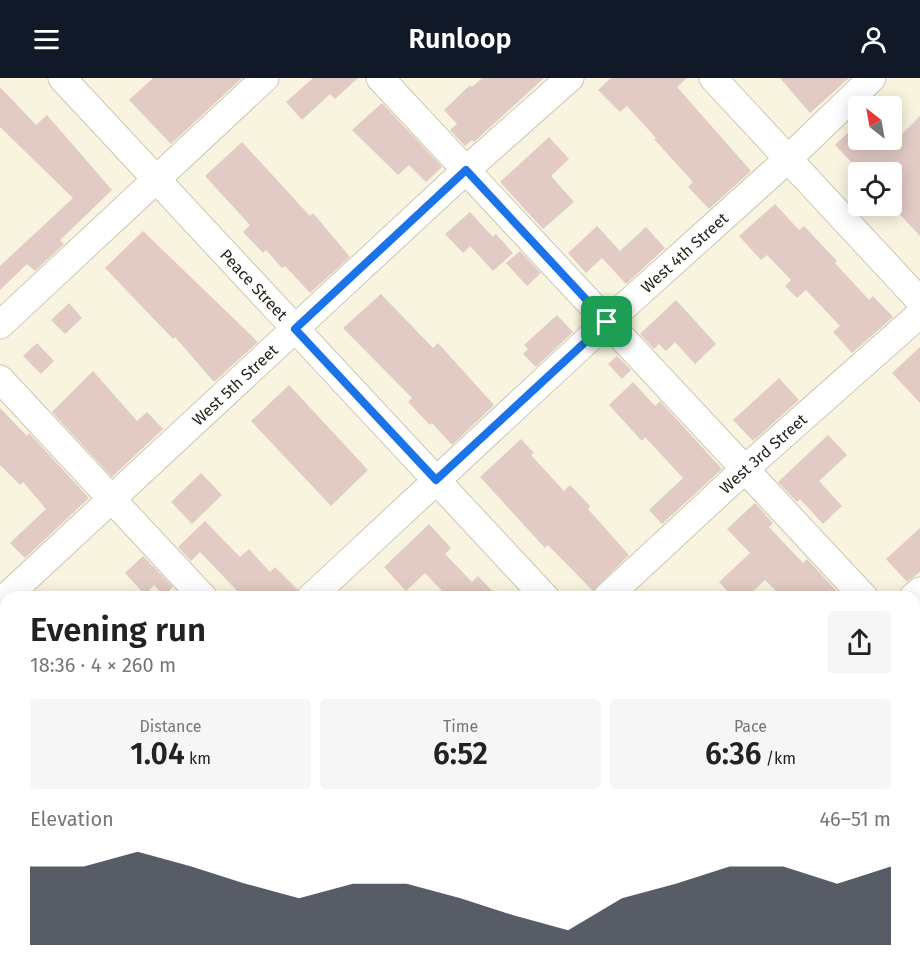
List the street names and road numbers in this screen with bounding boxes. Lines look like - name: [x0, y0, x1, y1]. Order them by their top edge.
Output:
- street label: West 4th Street: [637, 209, 732, 297]
- street label: Peace Street: [216, 245, 291, 324]
- street label: West 5th Street: [188, 341, 282, 430]
- street label: West 3rd Street: [716, 410, 811, 498]

